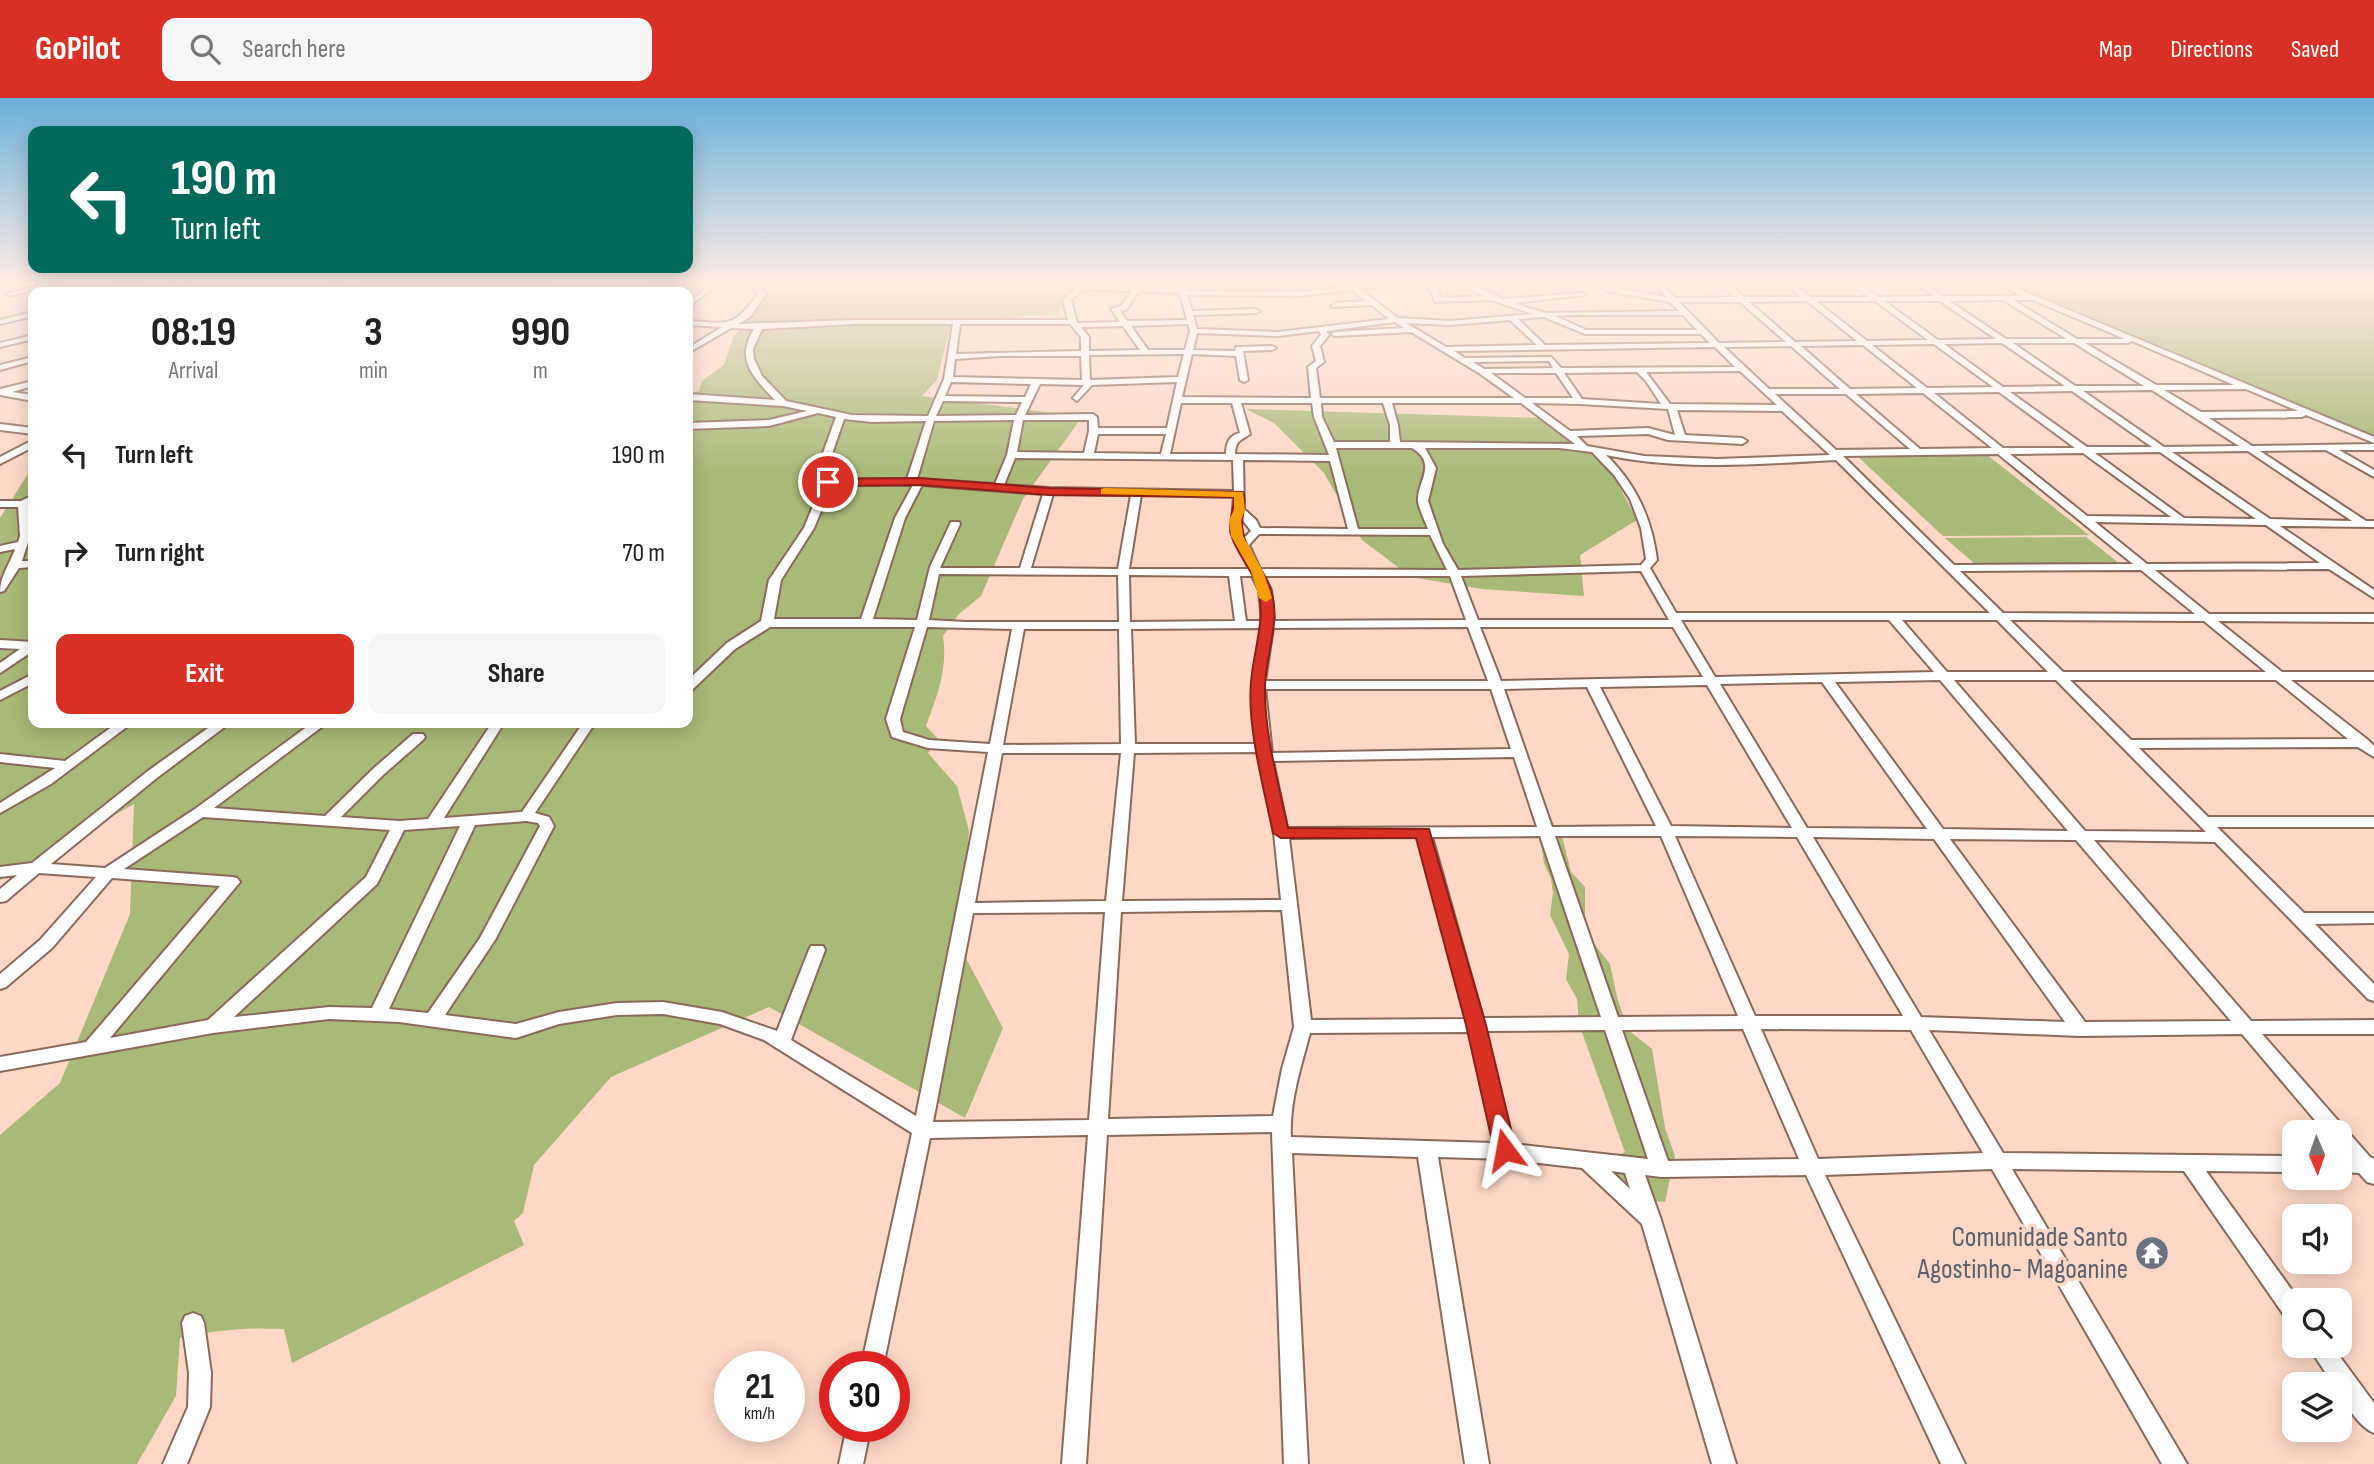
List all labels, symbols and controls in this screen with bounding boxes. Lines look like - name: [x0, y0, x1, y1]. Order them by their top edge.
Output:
- search box: [162, 18, 652, 81]
- text: GoPilot: [35, 29, 120, 69]
- icon: search: [186, 30, 224, 68]
- text: Search here: [242, 34, 346, 65]
- text: Map: [2099, 35, 2132, 64]
- text: Directions: [2170, 35, 2253, 64]
- text: Saved: [2291, 35, 2339, 64]
- text: 190 m: [171, 150, 277, 209]
- icon: left: [56, 154, 147, 245]
- text: Turn left: [171, 210, 261, 249]
- text: 08:19: [151, 307, 236, 358]
- text: 3: [364, 307, 383, 358]
- text: 990: [510, 307, 570, 358]
- text: Arrival: [169, 357, 218, 385]
- text: min: [359, 357, 388, 385]
- text: m: [533, 357, 548, 385]
- icon: left: [56, 436, 94, 474]
- text: Turn left: [115, 440, 193, 471]
- text: 190 m: [612, 440, 665, 471]
- pin: [798, 452, 858, 512]
- icon: arrive: [809, 463, 847, 501]
- icon: right: [56, 534, 94, 572]
- text: Turn right: [115, 538, 204, 569]
- text: 70 m: [622, 538, 665, 569]
- button: Exit: [56, 634, 354, 714]
- button: Share: [368, 634, 665, 714]
- position arrow: [1468, 1113, 1542, 1187]
- north arrow: [2282, 1120, 2352, 1190]
- map controls: [2282, 1120, 2352, 1442]
- button: sound: [2282, 1204, 2352, 1274]
- place label: Comunidade Santo Agostinho- Magoanine: [1917, 1221, 2128, 1286]
- temple icon: Comunidade Santo Agostinho- Magoanine: [2133, 1234, 2171, 1272]
- button: search: [2282, 1288, 2352, 1358]
- speed limit sign: 30: [819, 1351, 910, 1442]
- text: 21: [745, 1366, 774, 1409]
- button: layers: [2282, 1372, 2352, 1442]
- text: km/h: [744, 1403, 775, 1424]

